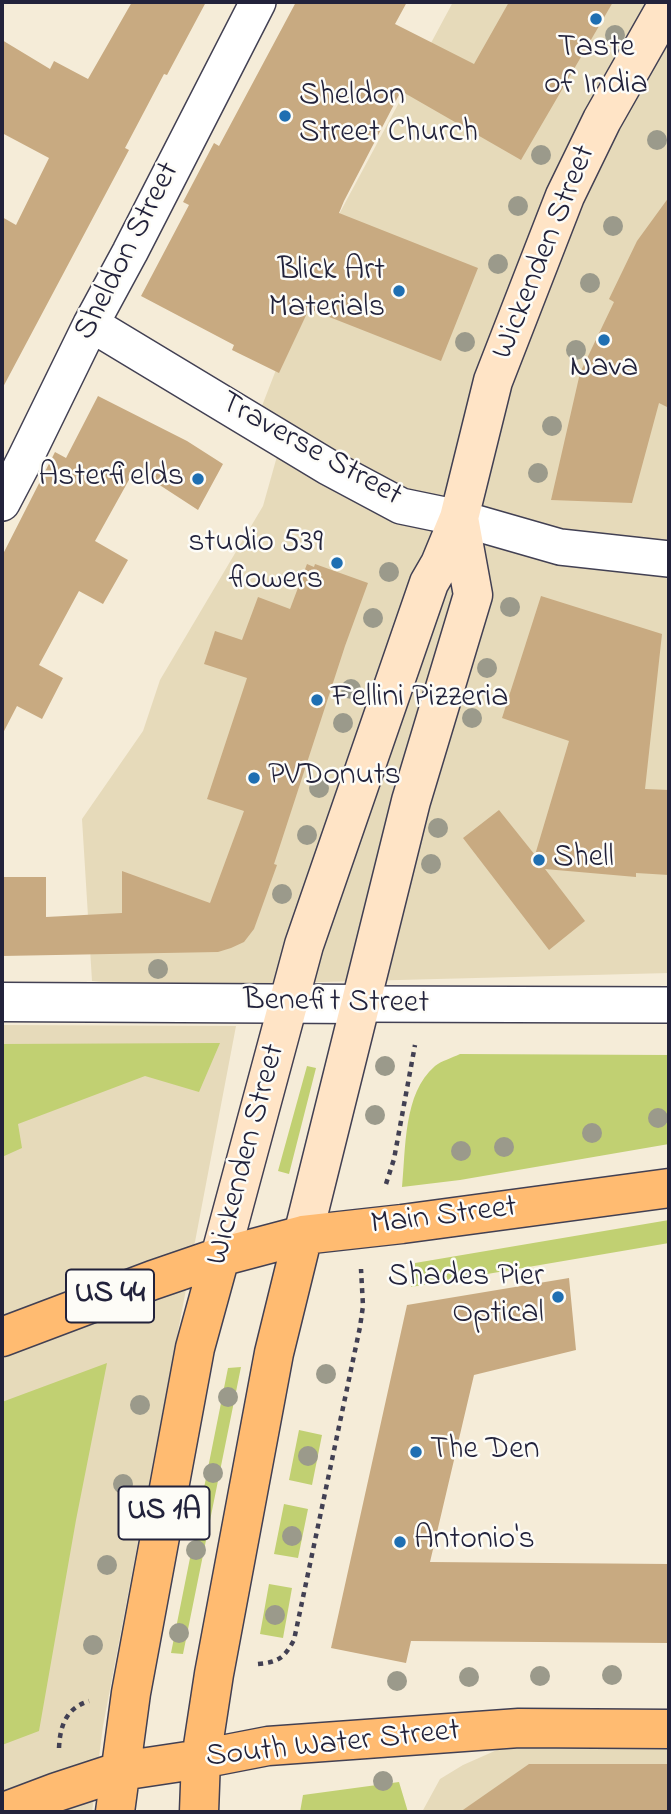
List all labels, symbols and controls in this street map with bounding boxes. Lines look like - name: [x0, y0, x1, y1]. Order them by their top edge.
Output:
- marker: Taste of India: [588, 11, 604, 27]
- place label: Taste of India: [544, 31, 648, 106]
- place label: Sheldon Street Church: [299, 79, 478, 154]
- marker: Sheldon Street Church: [277, 108, 293, 124]
- street label: Wickenden Street: [486, 140, 606, 366]
- street label: Sheldon Street: [68, 157, 190, 347]
- place label: Blick Art Materials: [269, 254, 385, 329]
- marker: Blick Art Materials: [391, 283, 407, 299]
- marker: Nava: [596, 332, 612, 348]
- place label: Nava: [570, 351, 638, 389]
- street label: Traverse Street: [212, 385, 408, 517]
- place label: Asterfields: [38, 460, 184, 498]
- marker: Asterfields: [190, 471, 206, 487]
- place label: studio 539 flowers: [188, 526, 323, 601]
- marker: studio 539 flowers: [329, 555, 345, 571]
- place label: Fellini Pizzeria: [331, 681, 509, 719]
- marker: Fellini Pizzeria: [309, 692, 325, 708]
- place label: PVDonuts: [268, 759, 401, 797]
- marker: PVDonuts: [246, 770, 262, 786]
- place label: Shell: [553, 841, 614, 879]
- marker: Shell: [531, 852, 547, 868]
- street label: Benefit Street: [243, 983, 429, 1025]
- street label: Wickenden Street: [200, 1040, 296, 1270]
- street label: Main Street: [369, 1190, 519, 1246]
- place label: Shades Pier Optical: [388, 1260, 544, 1335]
- road number: US 44: [66, 1270, 154, 1322]
- marker: Shades Pier Optical: [550, 1289, 566, 1305]
- place label: The Den: [430, 1433, 539, 1471]
- marker: The Den: [408, 1444, 424, 1460]
- road number: US 1A: [118, 1486, 210, 1540]
- place label: Antonio's: [414, 1523, 535, 1561]
- marker: Antonio's: [392, 1534, 408, 1550]
- street label: South Water Street: [204, 1714, 462, 1778]

